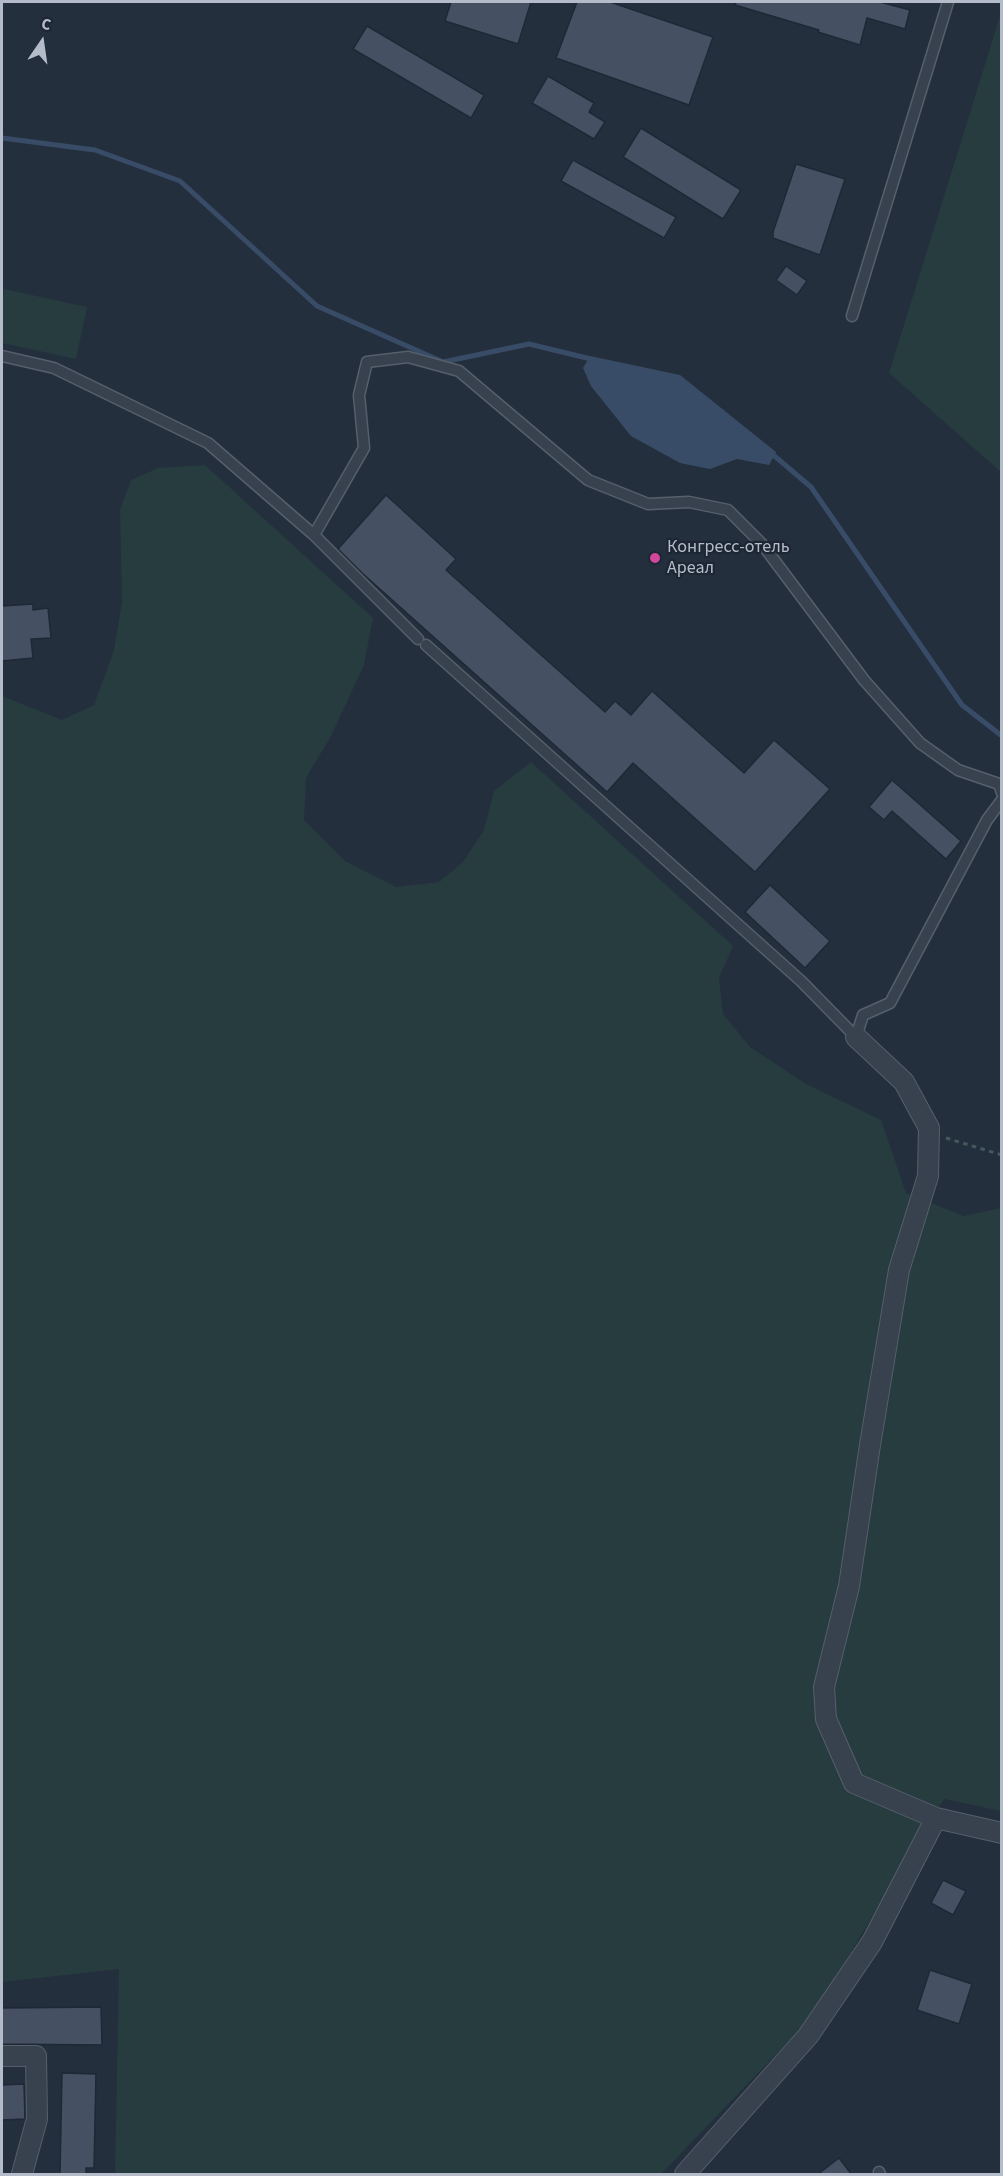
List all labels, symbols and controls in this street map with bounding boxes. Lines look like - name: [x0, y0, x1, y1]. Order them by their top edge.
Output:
- north arrow: [12, 12, 72, 72]
- text: С: [39, 13, 53, 36]
- place label: Конгресс-отель Ареал: [667, 537, 790, 580]
- marker: Конгресс-отель Ареал: [648, 551, 662, 565]

